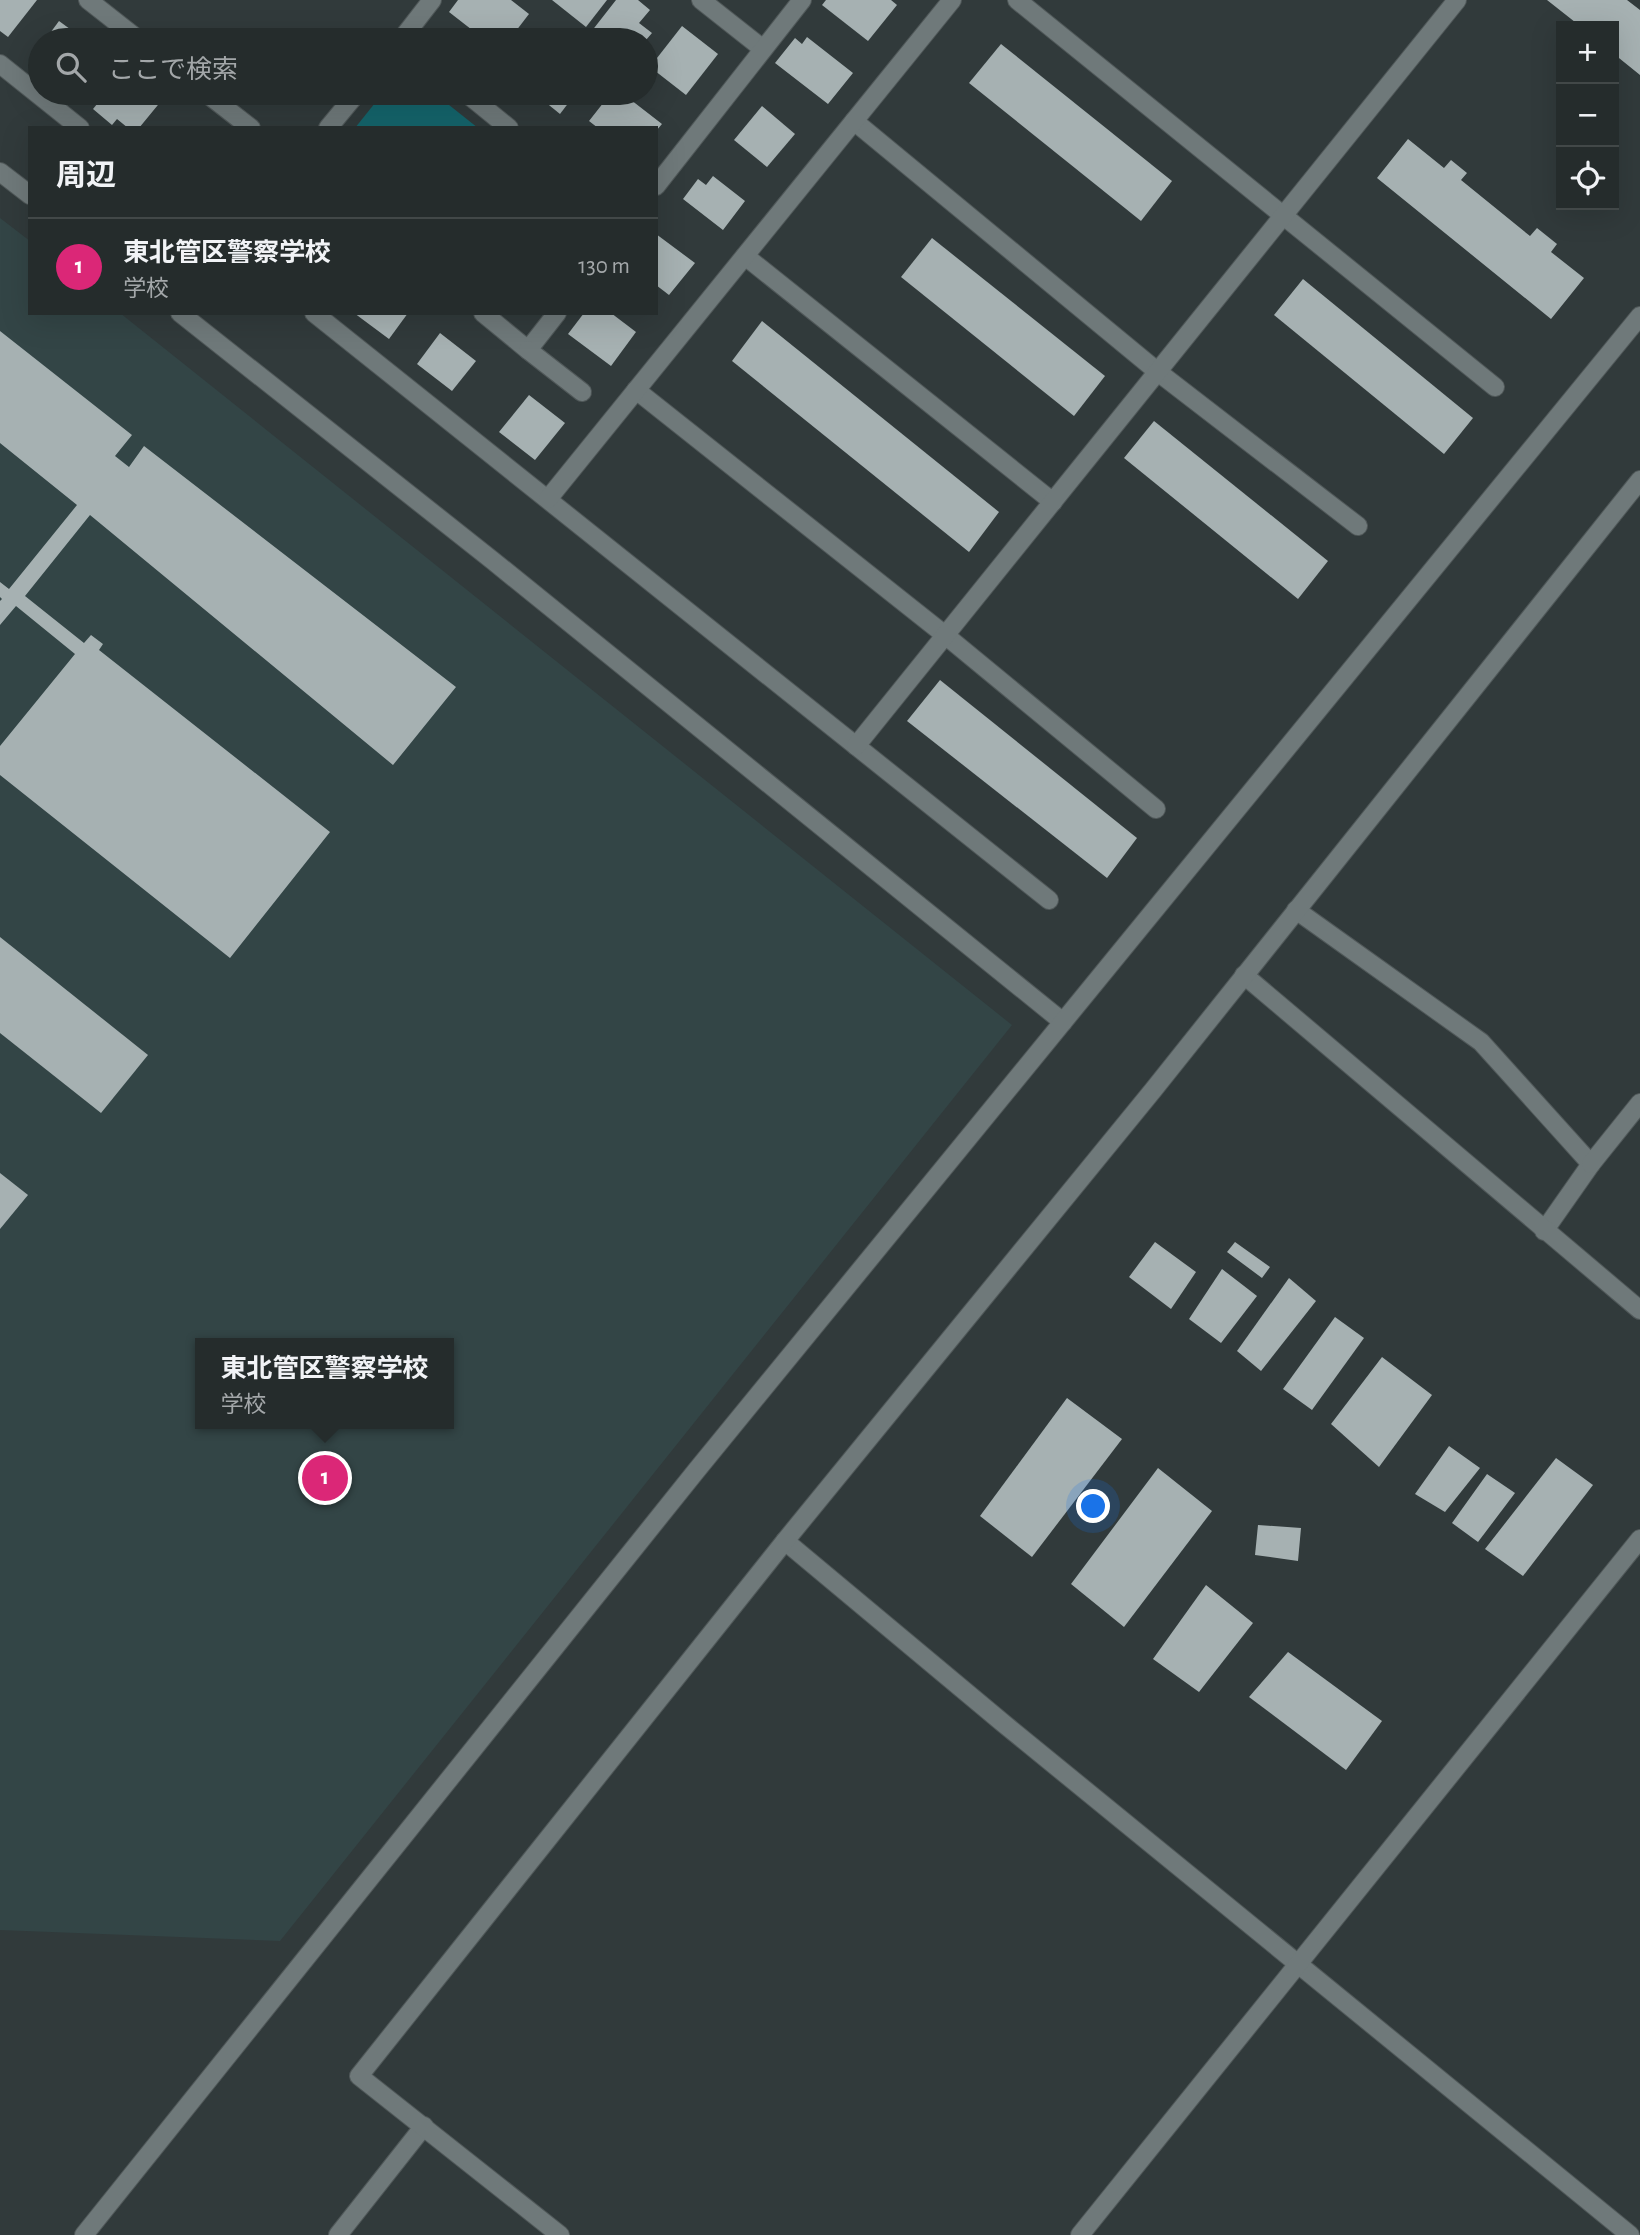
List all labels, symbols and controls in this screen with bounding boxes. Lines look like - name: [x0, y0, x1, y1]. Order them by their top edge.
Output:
- map controls: [1556, 21, 1619, 210]
- button: +: [1556, 21, 1619, 84]
- search box: [28, 28, 658, 105]
- icon: search: [52, 48, 90, 86]
- text: ここで検索: [108, 57, 238, 83]
- button: −: [1556, 84, 1619, 147]
- button: locate: [1556, 147, 1619, 210]
- text: 周辺: [56, 161, 116, 191]
- text: 東北管区警察学校: [123, 240, 331, 266]
- text: 1: [75, 255, 83, 278]
- text: 130 m: [578, 255, 630, 278]
- text: 学校: [123, 278, 169, 301]
- popup: [195, 1338, 454, 1429]
- text: 東北管区警察学校: [220, 1356, 429, 1382]
- text: 学校: [220, 1394, 266, 1417]
- pin: 1: [302, 1452, 348, 1504]
- your location: [1076, 1489, 1110, 1523]

